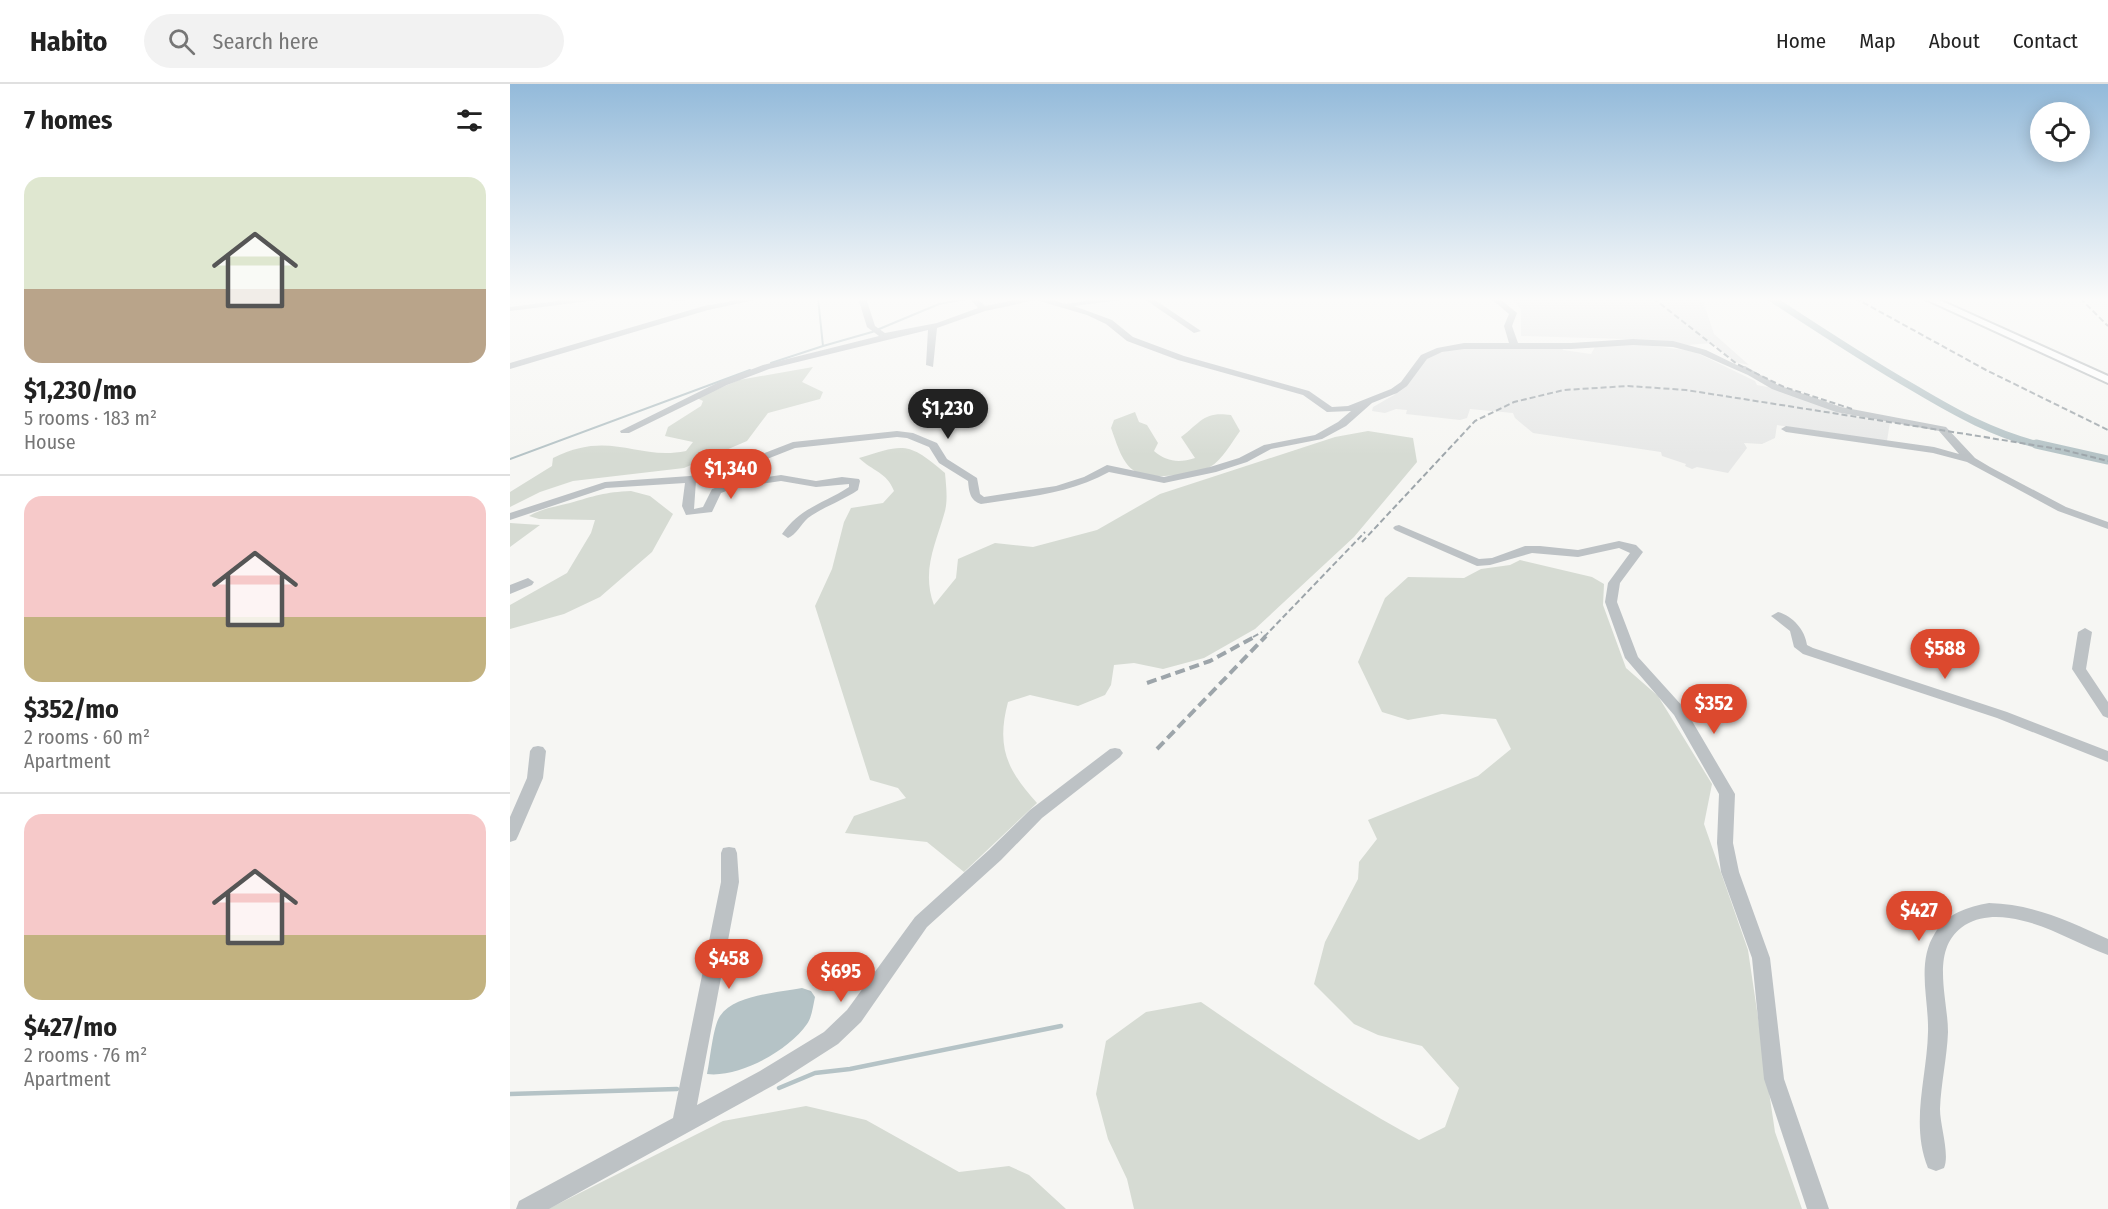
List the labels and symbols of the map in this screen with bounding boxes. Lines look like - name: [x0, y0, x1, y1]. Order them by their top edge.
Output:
- pin: $1,230: [899, 389, 997, 440]
- pin: $1,340: [682, 449, 780, 500]
- pin: $588: [1909, 629, 1981, 680]
- pin: $352: [1678, 684, 1750, 735]
- pin: $427: [1883, 891, 1955, 942]
- pin: $458: [693, 939, 765, 990]
- pin: $695: [805, 952, 877, 1003]

